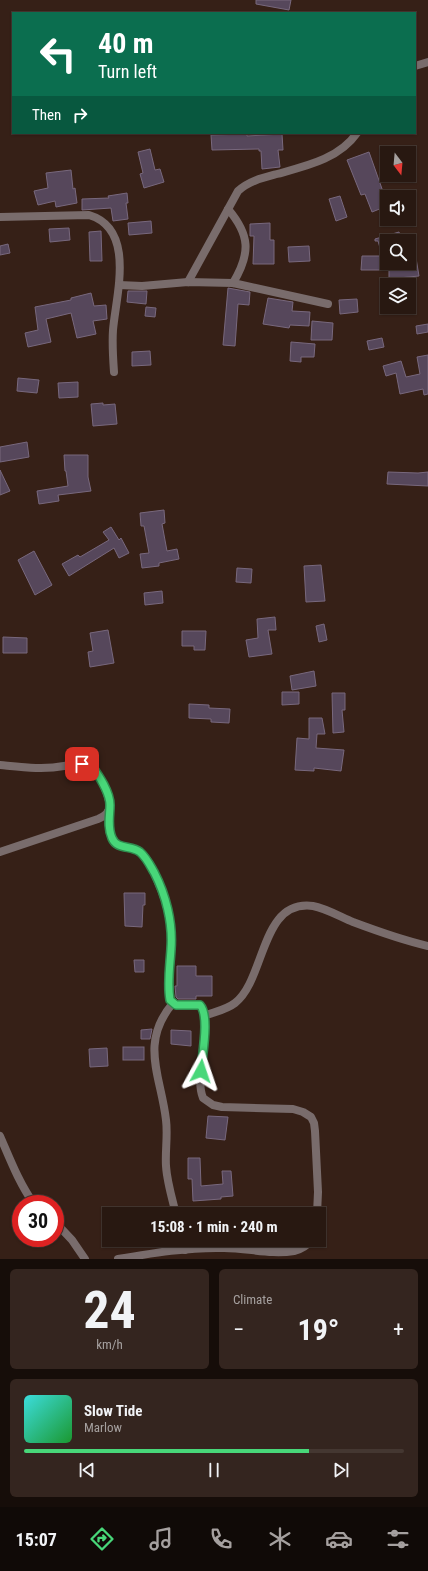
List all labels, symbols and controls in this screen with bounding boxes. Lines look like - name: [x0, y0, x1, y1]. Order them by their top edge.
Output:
- text: 40 m: [98, 27, 154, 60]
- icon: left: [32, 28, 84, 80]
- text: Turn left: [98, 61, 157, 82]
- icon: right: [69, 104, 91, 126]
- text: Then: [32, 106, 61, 124]
- north arrow: [380, 146, 416, 182]
- map controls: [380, 146, 416, 314]
- button: sound: [380, 190, 416, 226]
- button: search: [380, 234, 416, 270]
- button: layers: [380, 278, 416, 314]
- pin: [65, 747, 99, 781]
- icon: arrive: [71, 753, 93, 775]
- position arrow: [180, 1050, 222, 1092]
- speed limit sign: 30: [12, 1195, 64, 1247]
- text: 15:08 · 1 min · 240 m: [150, 1218, 278, 1236]
- text: 24: [83, 1280, 136, 1341]
- text: Climate: [233, 1292, 272, 1307]
- text: 19°: [298, 1312, 340, 1347]
- text: −: [233, 1317, 244, 1342]
- text: +: [393, 1317, 404, 1342]
- text: km/h: [96, 1337, 123, 1352]
- text: Slow Tide: [84, 1402, 142, 1420]
- text: Marlow: [84, 1420, 122, 1435]
- icon: previous: [76, 1459, 98, 1481]
- icon: pause: [203, 1459, 225, 1481]
- icon: next: [330, 1459, 352, 1481]
- icon: directions: [88, 1525, 116, 1553]
- icon: music: [147, 1525, 175, 1553]
- icon: phone: [207, 1525, 235, 1553]
- icon: climate: [266, 1525, 294, 1553]
- icon: car: [325, 1525, 353, 1553]
- icon: filters: [384, 1525, 412, 1553]
- text: 15:07: [16, 1529, 57, 1550]

